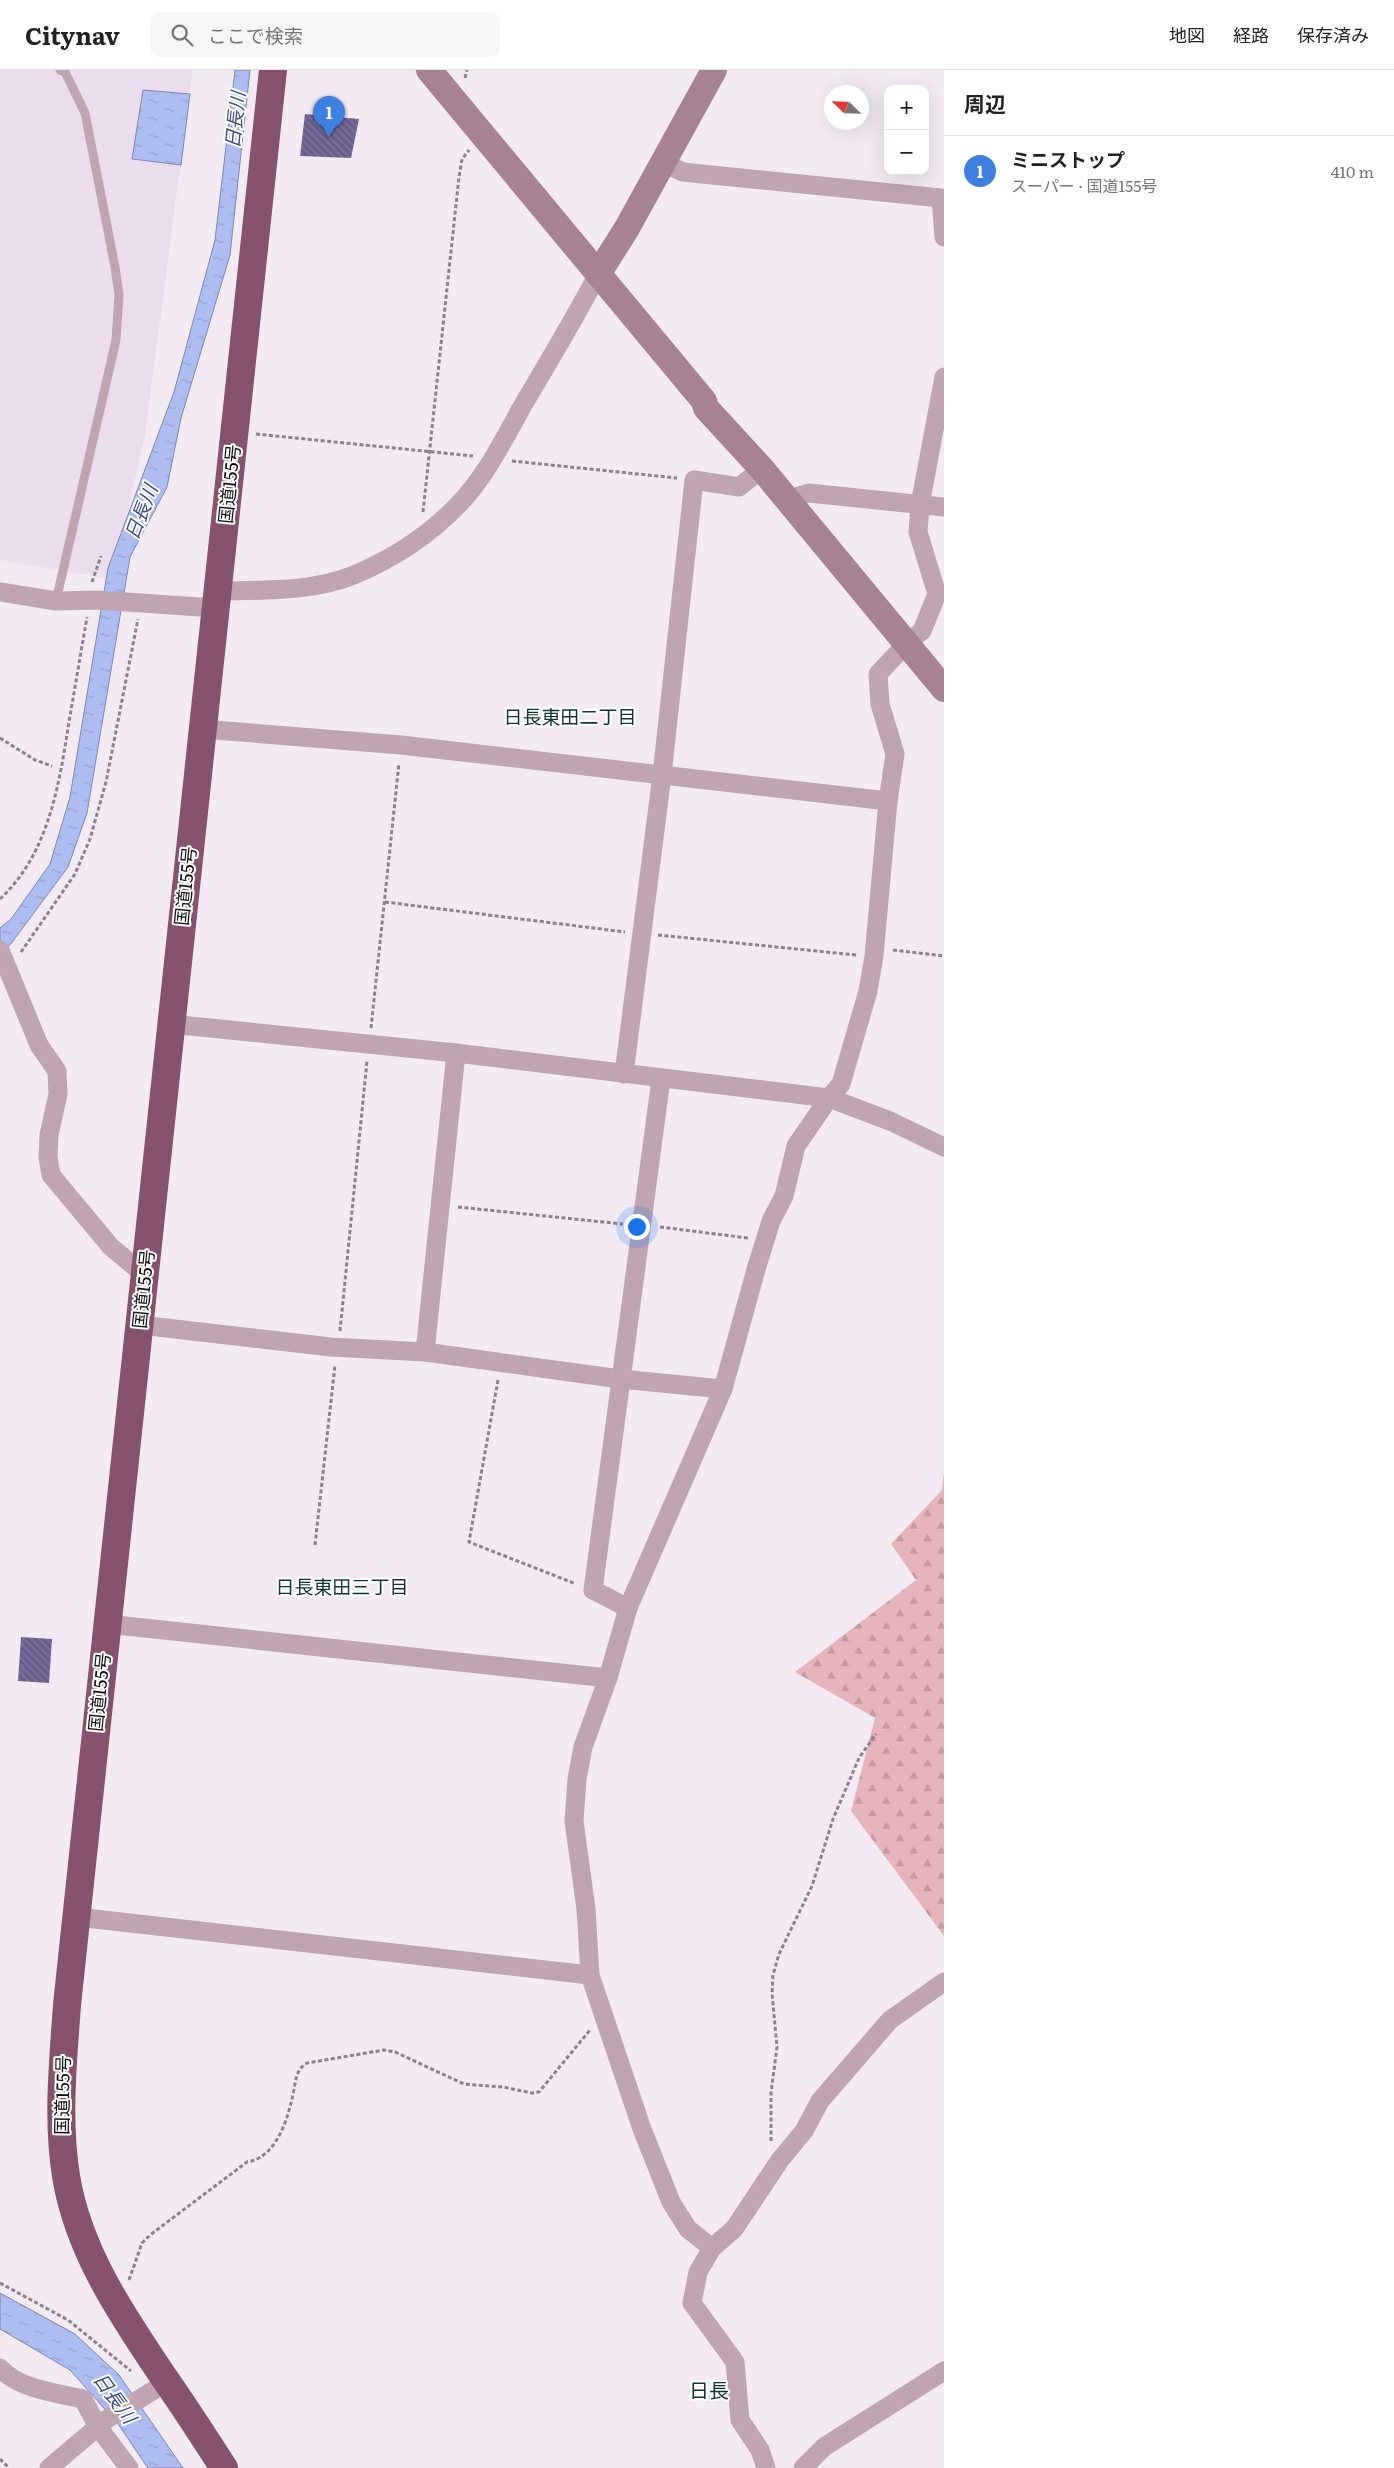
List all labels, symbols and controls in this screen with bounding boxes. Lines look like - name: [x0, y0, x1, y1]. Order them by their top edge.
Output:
- search box: [150, 12, 500, 57]
- text: Citynav: [25, 17, 120, 52]
- icon: search: [168, 21, 196, 49]
- text: ここで検索: [208, 21, 303, 49]
- text: 地図: [1169, 21, 1205, 48]
- text: 経路: [1233, 21, 1269, 48]
- text: 保存済み: [1297, 21, 1369, 48]
- north arrow: [824, 85, 869, 130]
- map controls: [884, 85, 929, 175]
- button: +: [884, 85, 929, 130]
- text: 周辺: [964, 87, 1006, 118]
- water label: 日長川: [217, 88, 251, 150]
- pin: 1: [313, 96, 345, 137]
- button: −: [884, 130, 929, 175]
- text: ミニストップ: [1011, 145, 1125, 173]
- text: 1: [977, 159, 983, 183]
- text: 410 m: [1331, 159, 1374, 183]
- text: スーパー · 国道155号: [1011, 173, 1157, 197]
- street label: 国道155号: [211, 443, 246, 525]
- water label: 日長川: [117, 478, 164, 543]
- district label: 日長東田二丁目: [503, 702, 637, 730]
- street label: 国道155号: [167, 845, 202, 927]
- your location: [624, 1214, 650, 1240]
- street label: 国道155号: [125, 1248, 160, 1330]
- district label: 日長東田三丁目: [275, 1572, 409, 1600]
- street label: 国道155号: [81, 1651, 116, 1733]
- street label: 国道155号: [47, 2055, 76, 2135]
- water label: 日長川: [88, 2366, 145, 2430]
- district label: 日長: [689, 2374, 729, 2404]

